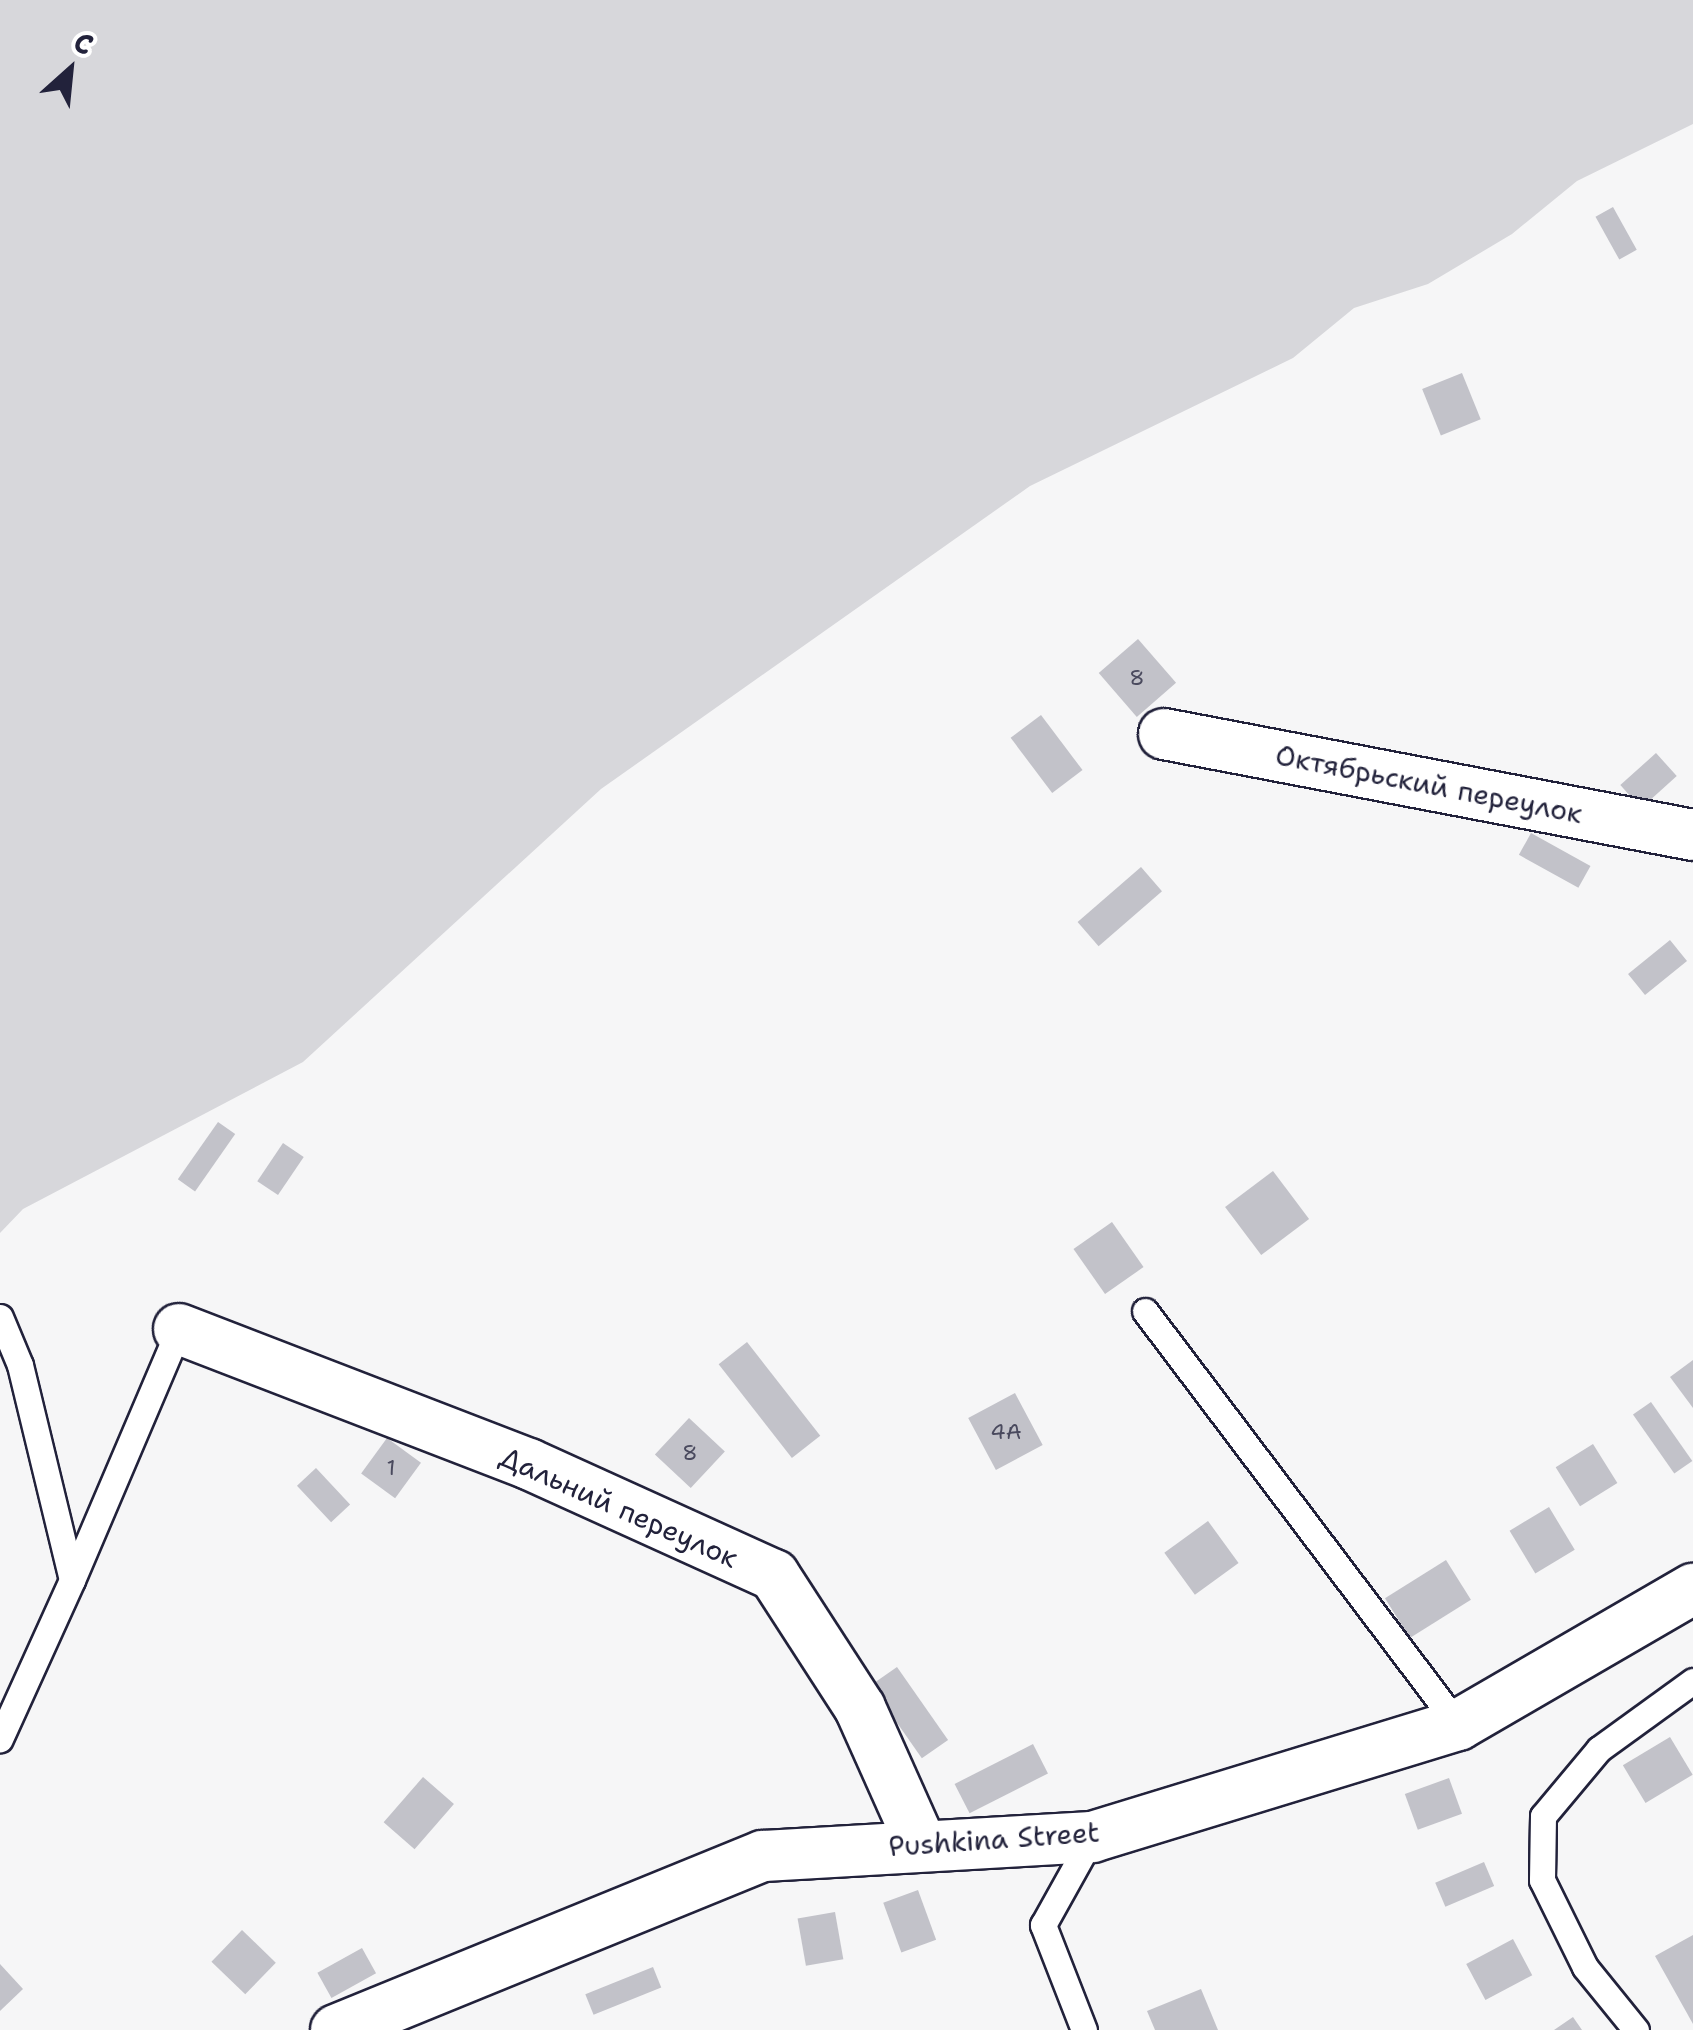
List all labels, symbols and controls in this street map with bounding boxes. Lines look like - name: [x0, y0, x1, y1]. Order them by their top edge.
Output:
- north arrow: [20, 20, 120, 120]
- text: С: [67, 22, 100, 64]
- house number: 8: [1129, 665, 1145, 691]
- street label: Октябрьский переулок: [1273, 738, 1585, 830]
- house number: 4А: [990, 1419, 1022, 1445]
- street label: Дальний переулок: [495, 1439, 743, 1575]
- house number: 8: [682, 1440, 698, 1466]
- house number: 1: [386, 1455, 396, 1481]
- street label: Pushkina Street: [887, 1815, 1101, 1863]

